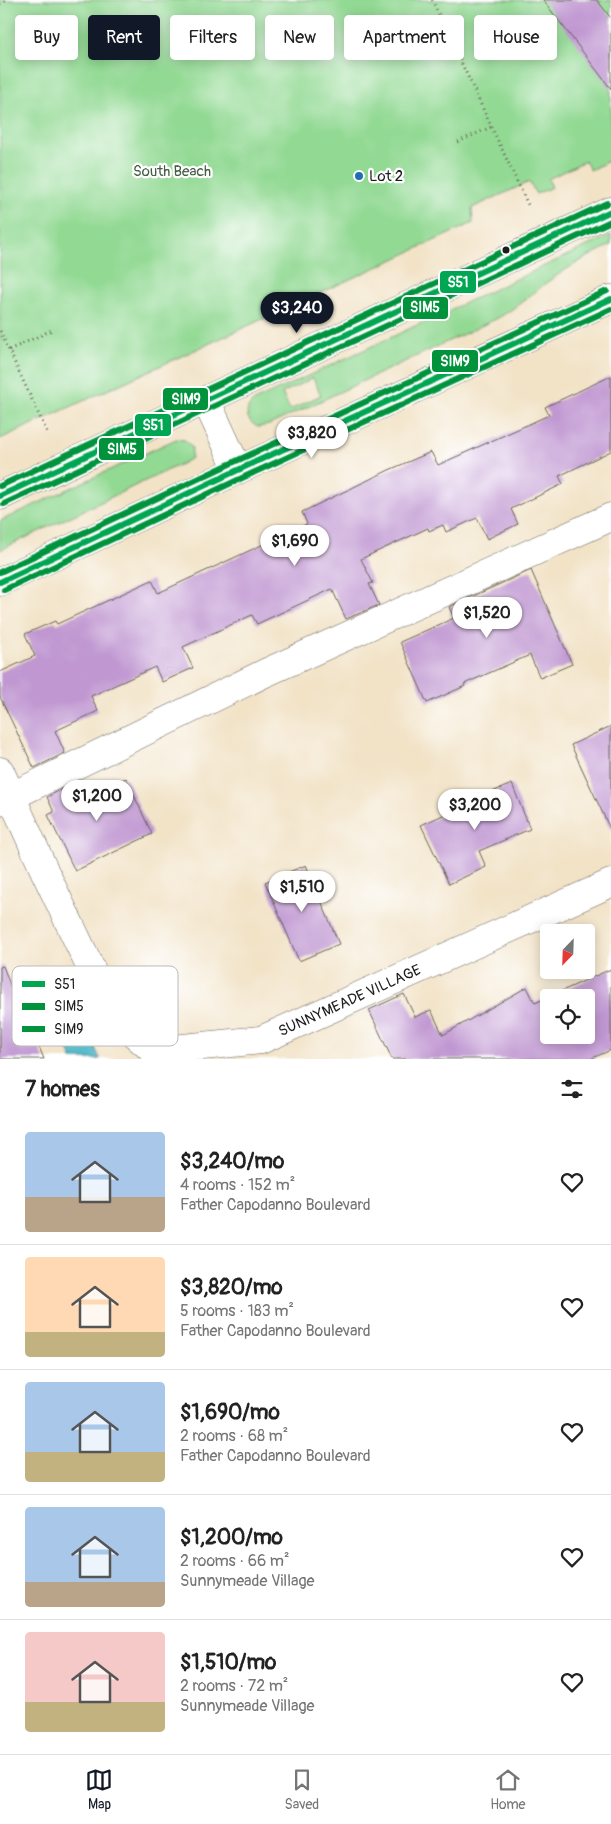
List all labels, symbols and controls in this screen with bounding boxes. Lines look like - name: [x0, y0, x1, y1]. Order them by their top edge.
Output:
- chip: Buy: [15, 15, 78, 60]
- chip: Rent: [88, 15, 160, 60]
- chip: Filters: [170, 15, 255, 60]
- chip: New: [265, 15, 334, 60]
- chip: Apartment: [344, 15, 464, 60]
- chip: House: [474, 15, 557, 60]
- park label: South Beach: [133, 162, 211, 181]
- place label: Lot 2: [369, 167, 403, 186]
- marker: Lot 2: [353, 170, 365, 182]
- unlabelled marker: [501, 245, 511, 255]
- line badge: S51: [439, 270, 477, 294]
- text: S51: [447, 274, 469, 291]
- pin: $3,240: [256, 292, 338, 334]
- line badge: SIM5: [402, 296, 449, 320]
- text: $3,240: [272, 298, 322, 318]
- text: SIM5: [410, 299, 440, 316]
- line badge: SIM9: [431, 349, 479, 373]
- text: SIM9: [440, 353, 470, 370]
- line badge: SIM9: [162, 387, 209, 411]
- text: SIM9: [171, 391, 201, 408]
- line badge: S51: [134, 413, 172, 437]
- pin: $3,820: [271, 416, 353, 459]
- text: S51: [142, 417, 164, 434]
- text: $3,820: [287, 423, 337, 443]
- line badge: SIM5: [98, 437, 145, 461]
- text: SIM5: [107, 441, 137, 458]
- pin: $1,690: [254, 524, 336, 567]
- text: $1,690: [271, 531, 319, 551]
- pin: $1,520: [446, 596, 528, 639]
- text: $1,520: [463, 603, 511, 623]
- pin: $1,200: [56, 780, 138, 822]
- text: $1,200: [72, 786, 122, 806]
- pin: $3,200: [434, 788, 516, 831]
- text: $3,200: [449, 795, 501, 815]
- pin: $1,510: [261, 870, 343, 913]
- text: $1,510: [280, 877, 324, 897]
- north arrow: [540, 924, 595, 979]
- map controls: [540, 924, 595, 1044]
- street label: SUNNYMEADE VILLAGE: [275, 960, 424, 1041]
- legend: [12, 966, 178, 1046]
- text: S51: [54, 976, 75, 993]
- button: locate: [540, 989, 595, 1044]
- text: SIM5: [54, 998, 84, 1015]
- text: SIM9: [54, 1021, 83, 1038]
- icon: filters: [558, 1075, 586, 1103]
- text: 7 homes: [25, 1076, 100, 1103]
- text: $3,240/mo: [180, 1148, 284, 1175]
- icon: home: [65, 1152, 125, 1212]
- icon: heart: [558, 1168, 586, 1196]
- text: 4 rooms · 152 m²: [180, 1175, 295, 1195]
- text: Father Capodanno Boulevard: [180, 1195, 371, 1215]
- text: $3,820/mo: [180, 1274, 283, 1301]
- icon: home: [65, 1277, 125, 1337]
- icon: heart: [558, 1293, 586, 1321]
- text: 5 rooms · 183 m²: [180, 1301, 294, 1321]
- text: Father Capodanno Boulevard: [180, 1321, 371, 1341]
- text: $1,690/mo: [180, 1399, 280, 1426]
- icon: home: [65, 1402, 125, 1462]
- icon: heart: [558, 1418, 586, 1446]
- text: 2 rooms · 68 m²: [180, 1426, 288, 1446]
- text: Father Capodanno Boulevard: [180, 1446, 371, 1466]
- text: $1,200/mo: [180, 1524, 283, 1551]
- icon: home: [65, 1527, 125, 1587]
- icon: heart: [558, 1543, 586, 1571]
- text: 2 rooms · 66 m²: [180, 1551, 290, 1571]
- text: Sunnymeade Village: [180, 1571, 314, 1591]
- text: $1,510/mo: [180, 1649, 276, 1676]
- icon: home: [65, 1652, 125, 1712]
- icon: heart: [558, 1668, 586, 1696]
- text: 2 rooms · 72 m²: [180, 1676, 288, 1696]
- text: Sunnymeade Village: [180, 1696, 314, 1716]
- tab: Map: [85, 1766, 113, 1813]
- tab: Saved: [284, 1766, 319, 1813]
- tab: Home: [490, 1766, 525, 1813]

